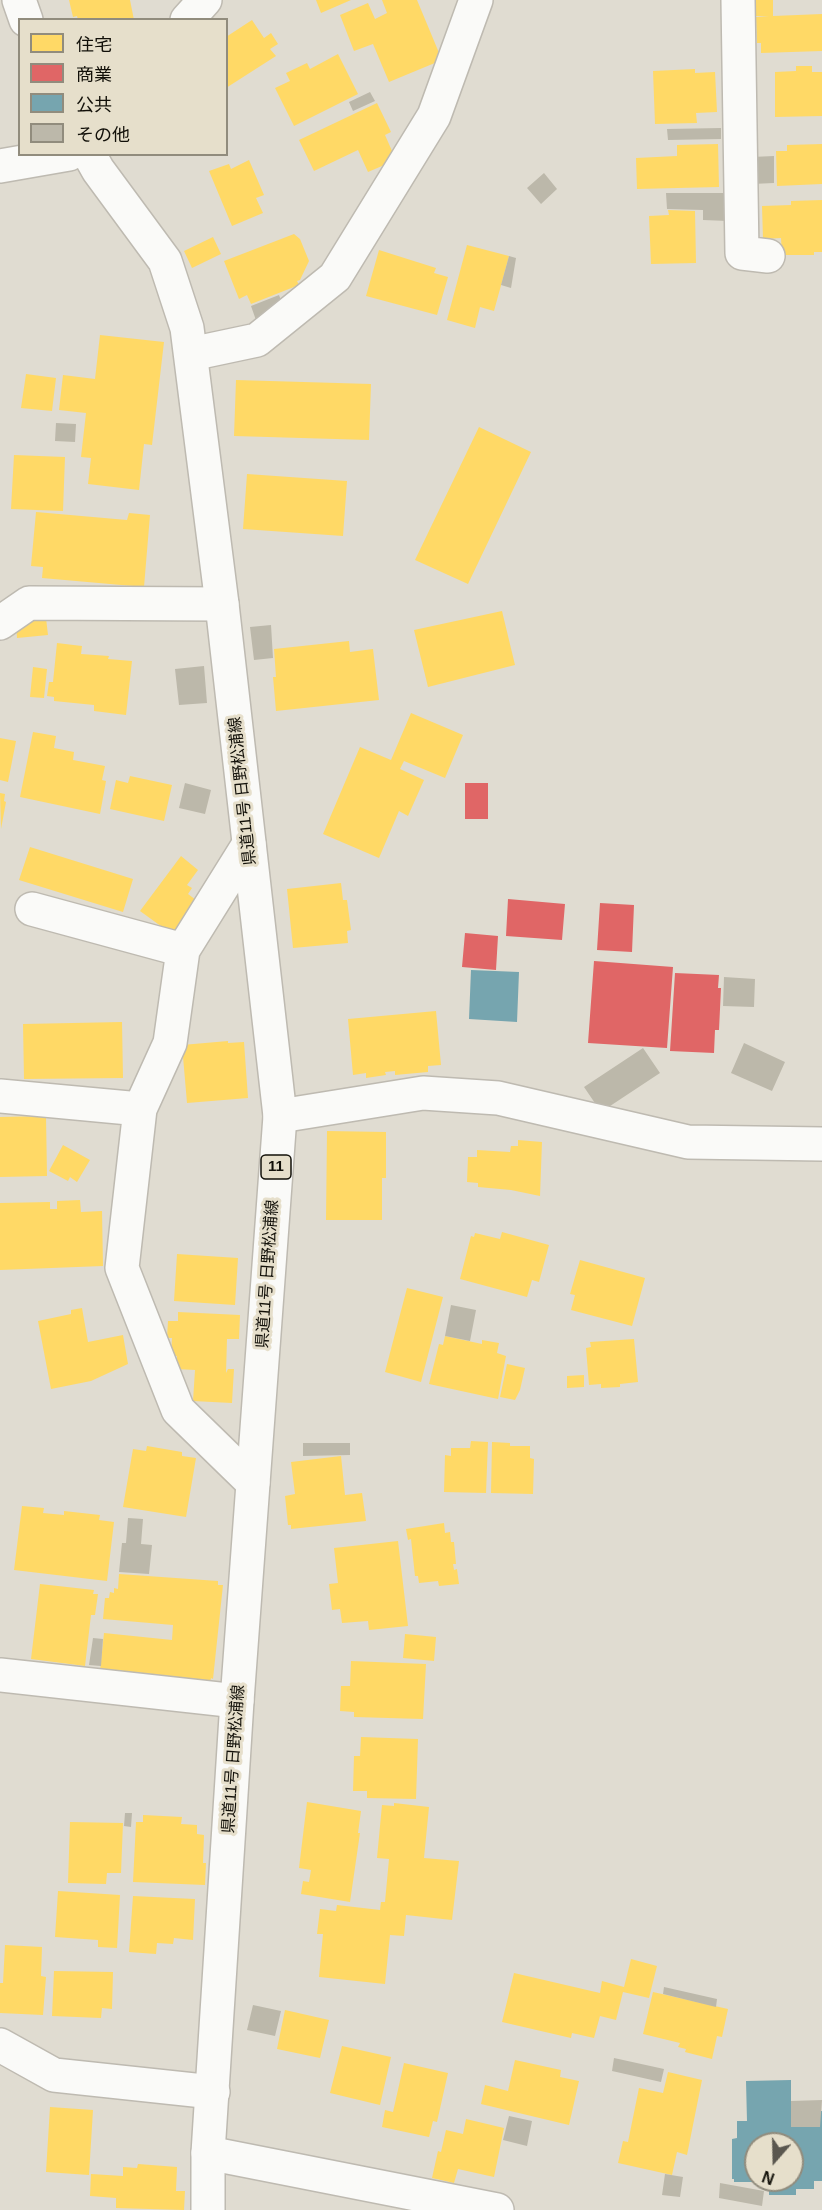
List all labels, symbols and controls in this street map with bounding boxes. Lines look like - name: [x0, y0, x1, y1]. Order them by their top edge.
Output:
- legend: [18, 18, 228, 156]
- text: 住宅: [76, 35, 112, 55]
- text: 商業: [76, 65, 112, 85]
- text: 公共: [76, 95, 112, 115]
- text: その他: [76, 125, 130, 145]
- street label: 県道11号 日野松浦線: [226, 716, 260, 866]
- road number: 11: [261, 1155, 291, 1179]
- street label: 県道11号 日野松浦線: [253, 1199, 283, 1349]
- street label: 県道11号 日野松浦線: [219, 1684, 249, 1834]
- north arrow: [744, 2132, 804, 2192]
- text: N: [760, 2168, 777, 2187]

